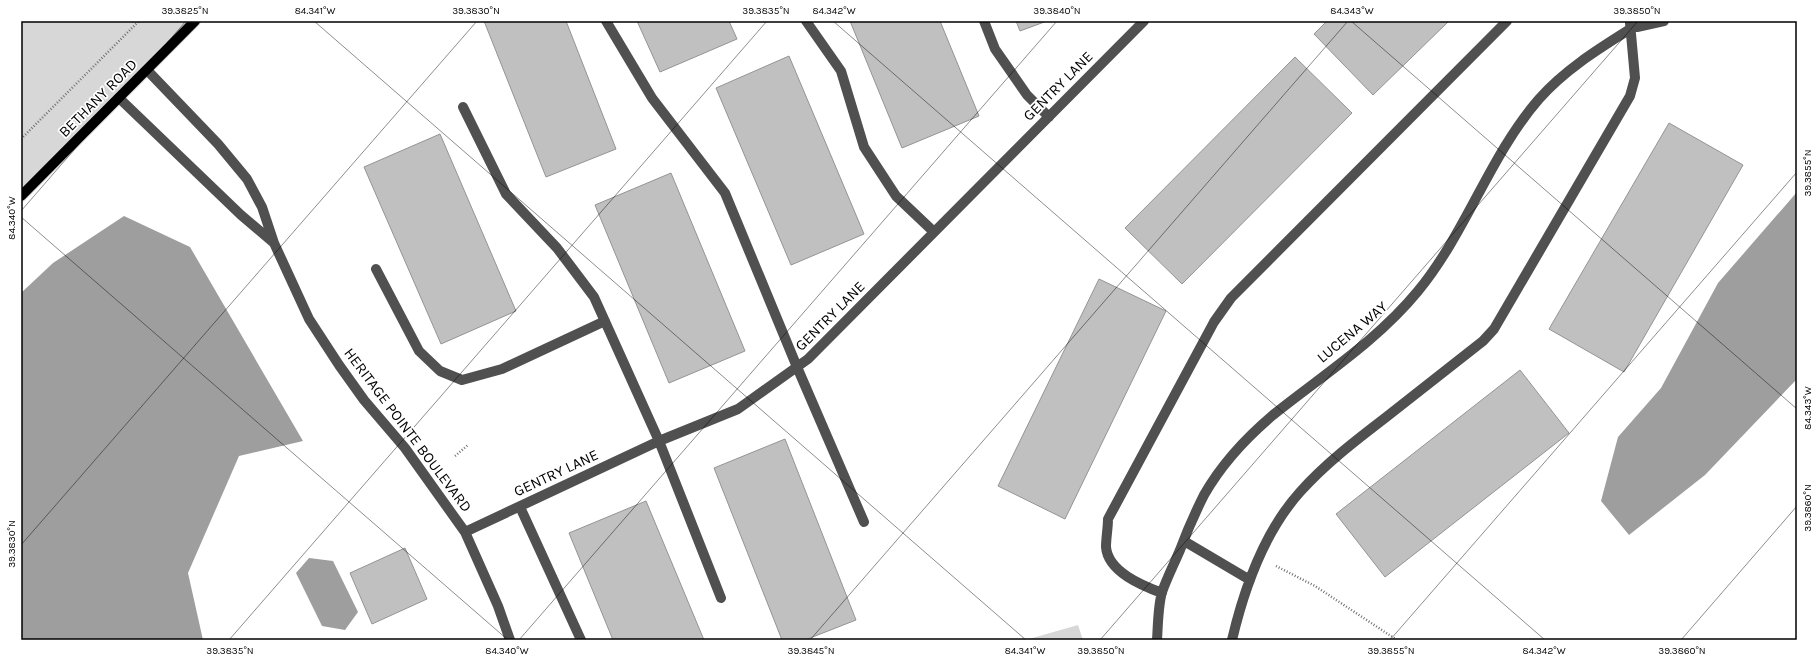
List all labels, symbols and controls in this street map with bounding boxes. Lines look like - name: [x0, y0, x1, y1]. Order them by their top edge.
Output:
- text: 39.3825°N: [161, 5, 209, 17]
- text: 84.341°W: [295, 5, 335, 17]
- text: 39.3830°N: [452, 5, 500, 17]
- text: 39.3835°N: [742, 5, 790, 17]
- text: 84.342°W: [812, 5, 856, 17]
- text: 39.3840°N: [1033, 5, 1081, 17]
- text: 84.343°W: [1330, 5, 1374, 17]
- text: 39.3850°N: [1613, 5, 1661, 17]
- street label: GENTRY LANE: [1019, 47, 1097, 125]
- street label: BETHANY ROAD: [55, 55, 141, 141]
- text: 39.3855°N: [1802, 149, 1814, 197]
- text: 84.340°W: [6, 196, 18, 240]
- street label: GENTRY LANE: [791, 277, 869, 355]
- street label: LUCENA WAY: [1313, 297, 1391, 367]
- street label: HERITAGE POINTE BOULEVARD: [340, 344, 476, 516]
- text: 84.343°W: [1802, 386, 1814, 430]
- street label: GENTRY LANE: [511, 446, 601, 500]
- text: 39.3860°N: [1802, 484, 1814, 532]
- text: 39.3830°N: [6, 520, 18, 568]
- text: 39.3835°N: [206, 645, 254, 657]
- text: 84.340°W: [485, 645, 529, 657]
- text: 39.3845°N: [787, 645, 835, 657]
- text: 84.341°W: [1005, 645, 1045, 657]
- text: 39.3850°N: [1077, 645, 1125, 657]
- text: 39.3855°N: [1367, 645, 1415, 657]
- text: 84.342°W: [1522, 645, 1566, 657]
- text: 39.3860°N: [1658, 645, 1706, 657]

